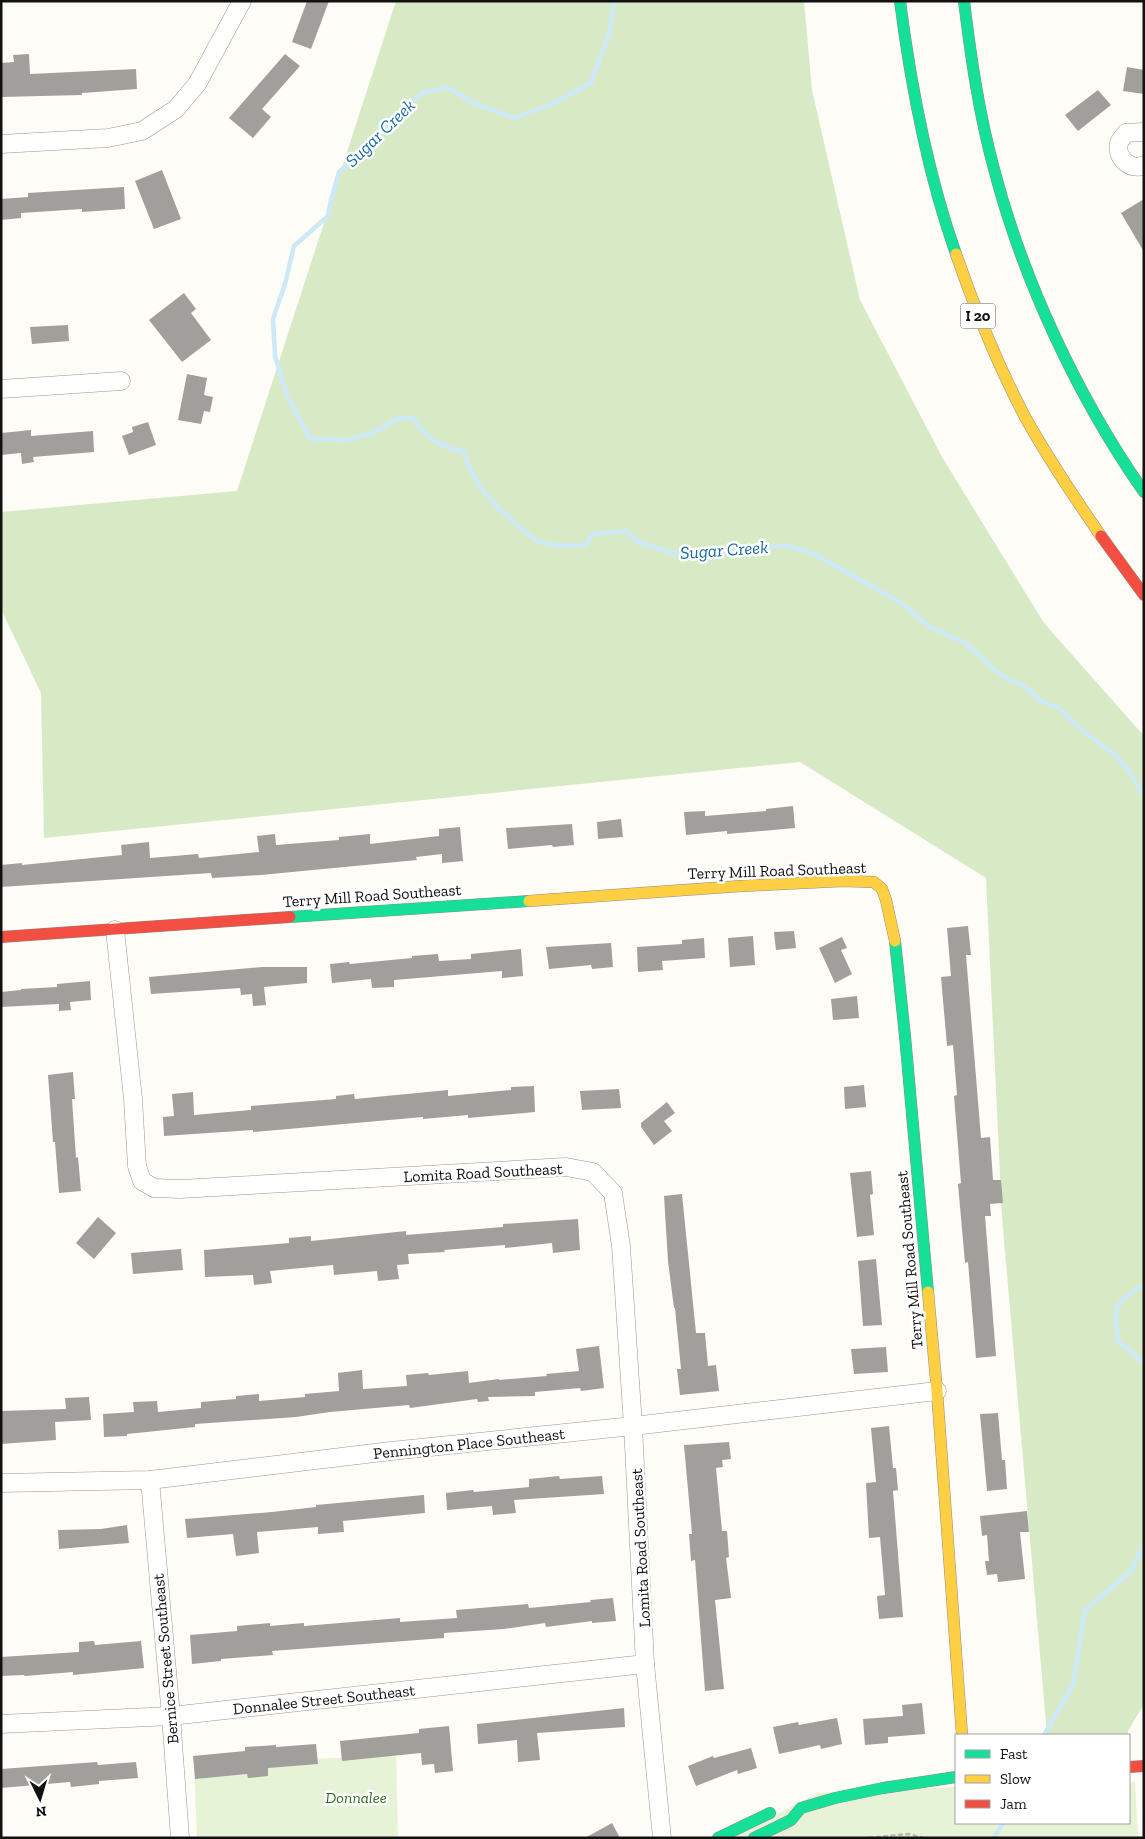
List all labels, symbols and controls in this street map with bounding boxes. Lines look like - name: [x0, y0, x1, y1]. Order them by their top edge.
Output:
- water label: Sugar Creek: [341, 94, 419, 172]
- road number: I 20: [960, 304, 996, 328]
- water label: Sugar Creek: [679, 536, 769, 564]
- street label: Terry Mill Road Southeast: [687, 858, 867, 883]
- street label: Terry Mill Road Southeast: [282, 880, 462, 911]
- street label: Lomita Road Southeast: [403, 1159, 563, 1186]
- street label: Terry Mill Road Southeast: [892, 1170, 927, 1350]
- street label: Pennington Place Southeast: [372, 1424, 566, 1463]
- street label: Lomita Road Southeast: [627, 1468, 654, 1628]
- street label: Bernice Street Southeast: [149, 1573, 182, 1745]
- street label: Donnalee Street Southeast: [232, 1680, 416, 1719]
- legend: [955, 1734, 1130, 1824]
- text: Fast: [1000, 1745, 1028, 1763]
- text: Slow: [1000, 1770, 1032, 1788]
- north arrow: [15, 1774, 65, 1824]
- park label: Donnalee: [325, 1788, 387, 1807]
- text: Jam: [1000, 1795, 1027, 1813]
- text: N: [35, 1803, 47, 1820]

